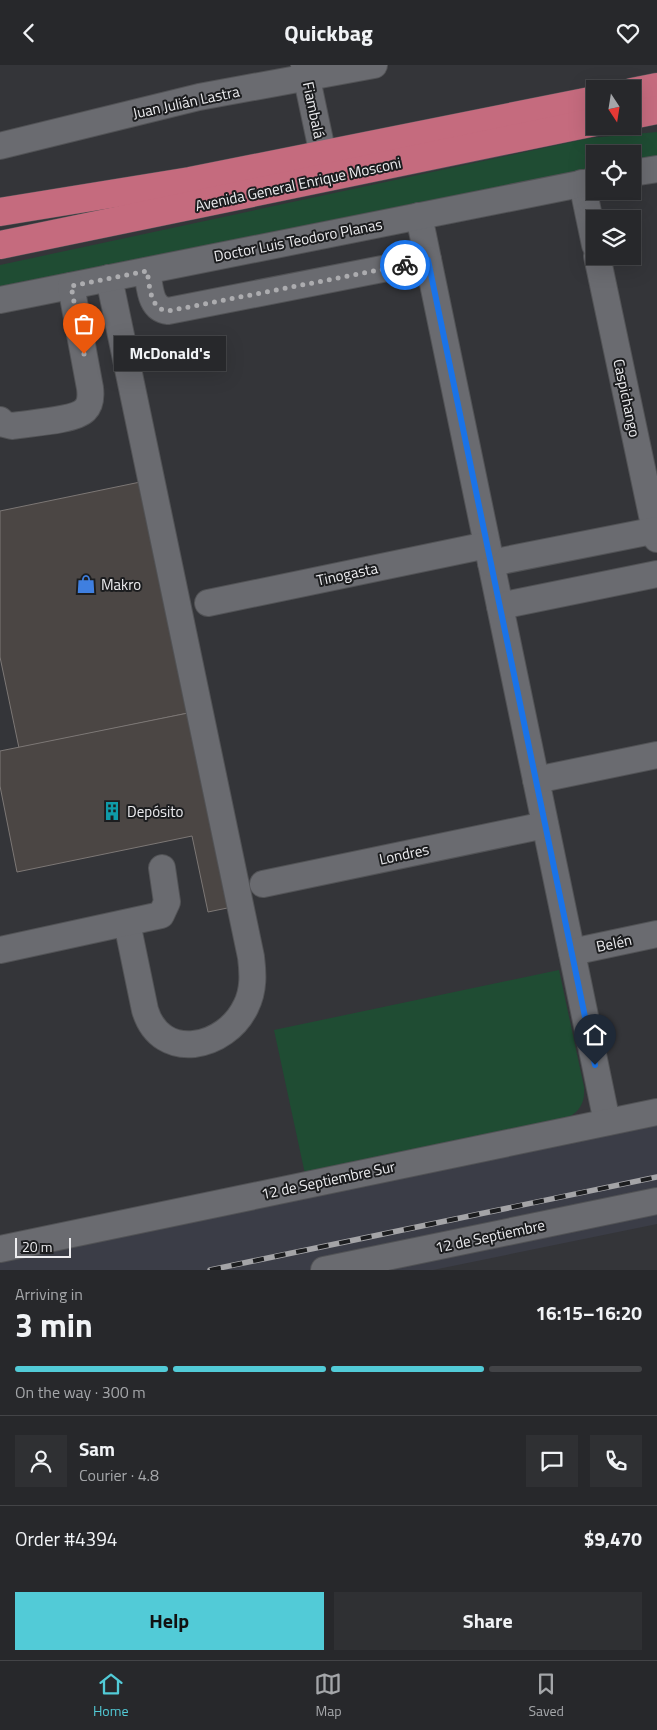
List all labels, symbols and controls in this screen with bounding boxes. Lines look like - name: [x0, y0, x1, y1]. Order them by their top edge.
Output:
- text: Quickbag: [284, 16, 373, 50]
- icon: back: [15, 19, 43, 47]
- icon: heart: [614, 19, 642, 47]
- street label: Juan Julián Lastra: [130, 79, 242, 125]
- street label: Fiambalá: [297, 79, 331, 141]
- north arrow: [586, 80, 641, 135]
- map controls: [586, 80, 641, 265]
- button: locate: [586, 145, 641, 200]
- street label: Avenida General Enrique Mosconi: [193, 151, 403, 217]
- button: layers: [586, 210, 641, 265]
- street label: Doctor Luis Teodoro Planas: [212, 212, 384, 268]
- courier: [380, 240, 430, 290]
- icon: bike: [391, 251, 419, 279]
- pin: [63, 303, 105, 354]
- icon: bag: [70, 310, 98, 338]
- callout: McDonald's: [114, 337, 226, 371]
- text: McDonald's: [130, 341, 211, 365]
- street label: Caspichango: [607, 357, 647, 439]
- street label: Tinogasta: [314, 556, 380, 592]
- shop icon: Makro: [75, 573, 97, 595]
- place label: Makro: [101, 573, 141, 596]
- building icon: Depósito: [101, 800, 123, 822]
- place label: Depósito: [127, 800, 184, 823]
- street label: Londres: [377, 837, 431, 871]
- street label: Belén: [594, 928, 634, 958]
- pin: [574, 1014, 616, 1065]
- icon: home: [581, 1021, 609, 1049]
- street label: 12 de Septiembre Sur: [259, 1155, 397, 1205]
- street label: 12 de Septiembre: [433, 1213, 547, 1259]
- scale bar: [15, 1235, 71, 1258]
- text: 20 m: [22, 1236, 52, 1257]
- text: Arriving in: [15, 1282, 83, 1306]
- text: 16:15–16:20: [535, 1298, 642, 1327]
- text: 3 min: [15, 1301, 93, 1349]
- text: On the way · 300 m: [15, 1380, 146, 1404]
- text: Sam: [79, 1434, 115, 1463]
- button: person: [15, 1435, 67, 1487]
- button: chat: [526, 1435, 578, 1487]
- button: phone: [590, 1435, 642, 1487]
- text: Courier · 4.8: [79, 1463, 159, 1487]
- text: Order #4394: [15, 1524, 117, 1553]
- text: $9,470: [584, 1524, 642, 1553]
- button: Help: [15, 1592, 324, 1650]
- button: Share: [334, 1592, 642, 1650]
- tab: Home: [93, 1670, 129, 1721]
- tab: Map: [314, 1670, 342, 1721]
- tab: Saved: [528, 1670, 564, 1721]

